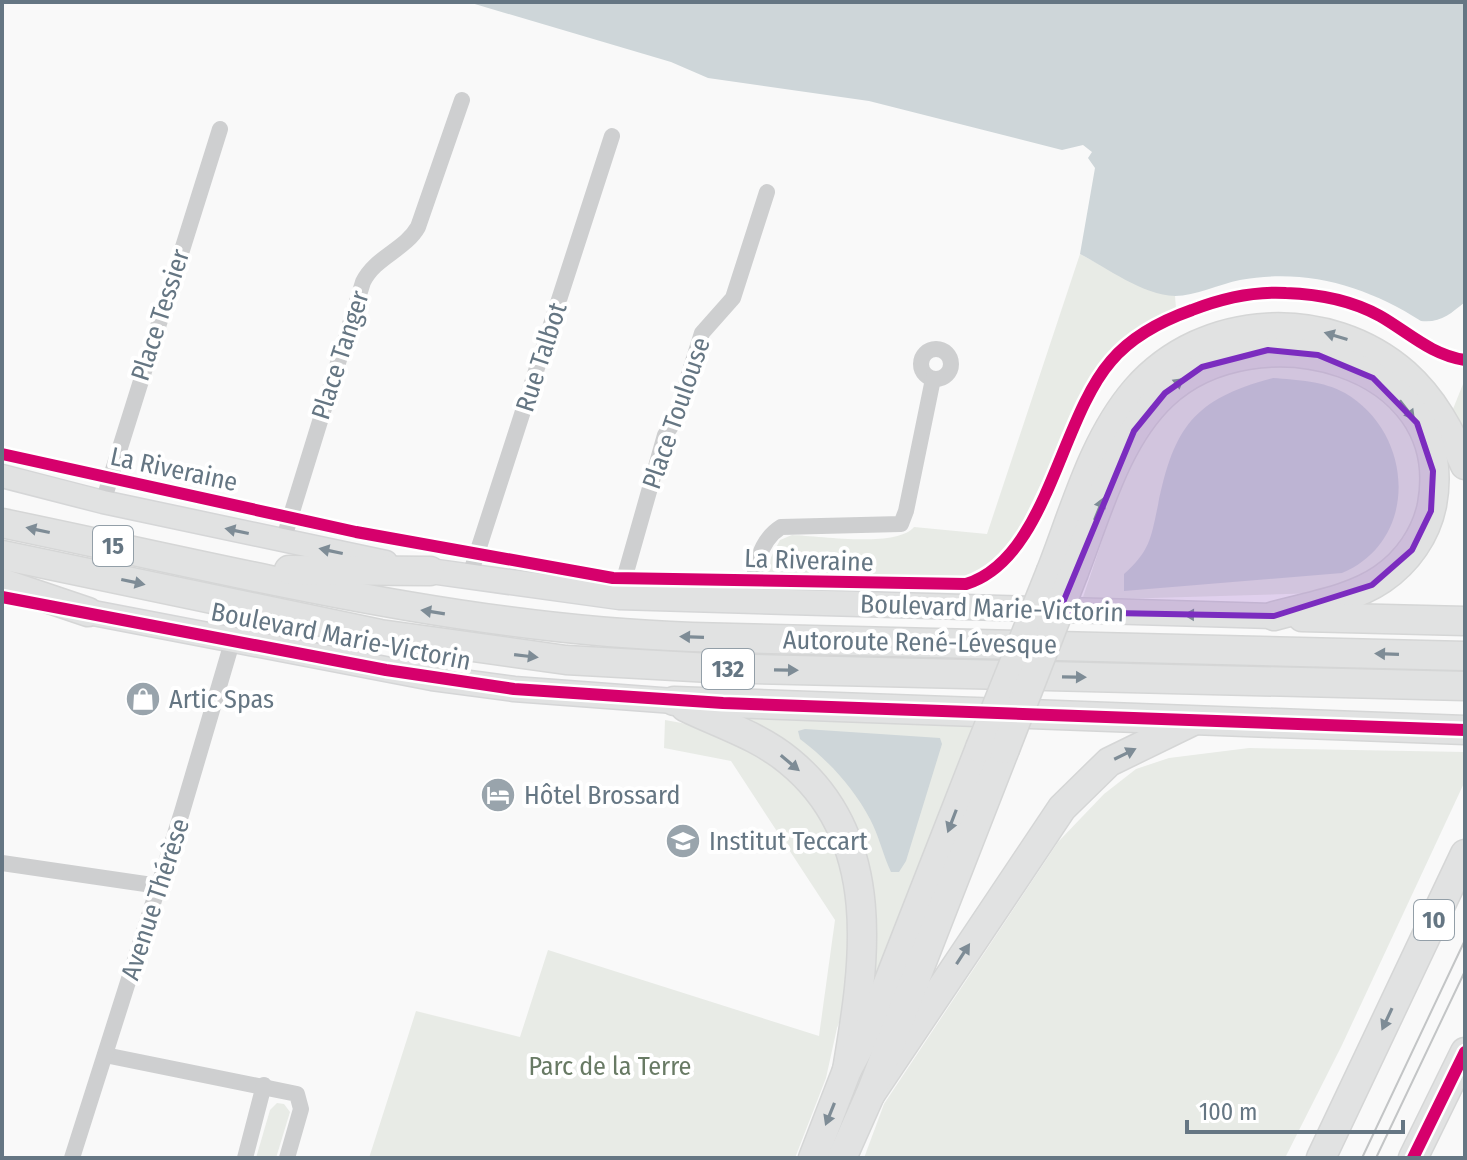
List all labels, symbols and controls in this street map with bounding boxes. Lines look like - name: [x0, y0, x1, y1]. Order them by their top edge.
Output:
- street label: Place Tessier: [125, 246, 196, 385]
- street label: Place Tanger: [305, 287, 376, 423]
- street label: Rue Talbot: [509, 298, 574, 416]
- one-way arrow: [1323, 329, 1347, 342]
- street label: Place Toulouse: [636, 333, 717, 493]
- one-way arrow: [1164, 379, 1184, 395]
- one-way arrow: [1399, 400, 1415, 420]
- street label: La Riveraine: [107, 441, 240, 498]
- one-way arrow: [1093, 497, 1106, 521]
- one-way arrow: [26, 523, 51, 536]
- one-way arrow: [224, 524, 249, 537]
- road number: 15: [93, 526, 133, 566]
- street label: La Riveraine: [744, 543, 874, 578]
- one-way arrow: [318, 544, 343, 556]
- one-way arrow: [121, 576, 146, 589]
- street label: Boulevard Marie-Victorin: [860, 588, 1124, 629]
- street label: Boulevard Marie-Victorin: [208, 596, 473, 677]
- one-way arrow: [420, 605, 445, 618]
- one-way arrow: [1183, 608, 1208, 621]
- street label: Autoroute René-Lévesque: [783, 625, 1057, 660]
- one-way arrow: [679, 630, 704, 643]
- one-way arrow: [1374, 648, 1399, 660]
- road number: 132: [702, 649, 754, 689]
- one-way arrow: [514, 650, 539, 663]
- one-way arrow: [774, 664, 799, 676]
- one-way arrow: [1062, 670, 1087, 683]
- shop icon: Artic Spas: [124, 680, 162, 718]
- place label: Artic Spas: [169, 684, 274, 715]
- one-way arrow: [1113, 747, 1136, 761]
- one-way arrow: [780, 754, 800, 771]
- hotel icon: Hôtel Brossard: [479, 776, 517, 814]
- place label: Hôtel Brossard: [524, 780, 680, 811]
- one-way arrow: [945, 809, 958, 833]
- street label: Avenue Thérèse: [115, 814, 196, 984]
- school or university icon: Institut Teccart: [664, 822, 702, 860]
- place label: Institut Teccart: [709, 826, 868, 857]
- road number: 10: [1414, 900, 1454, 940]
- one-way arrow: [955, 943, 970, 965]
- one-way arrow: [1380, 1007, 1394, 1031]
- park label: Parc de la Terre: [529, 1051, 691, 1082]
- scale bar: [1187, 1084, 1403, 1134]
- text: 100 m: [1199, 1098, 1257, 1126]
- one-way arrow: [823, 1102, 836, 1126]

